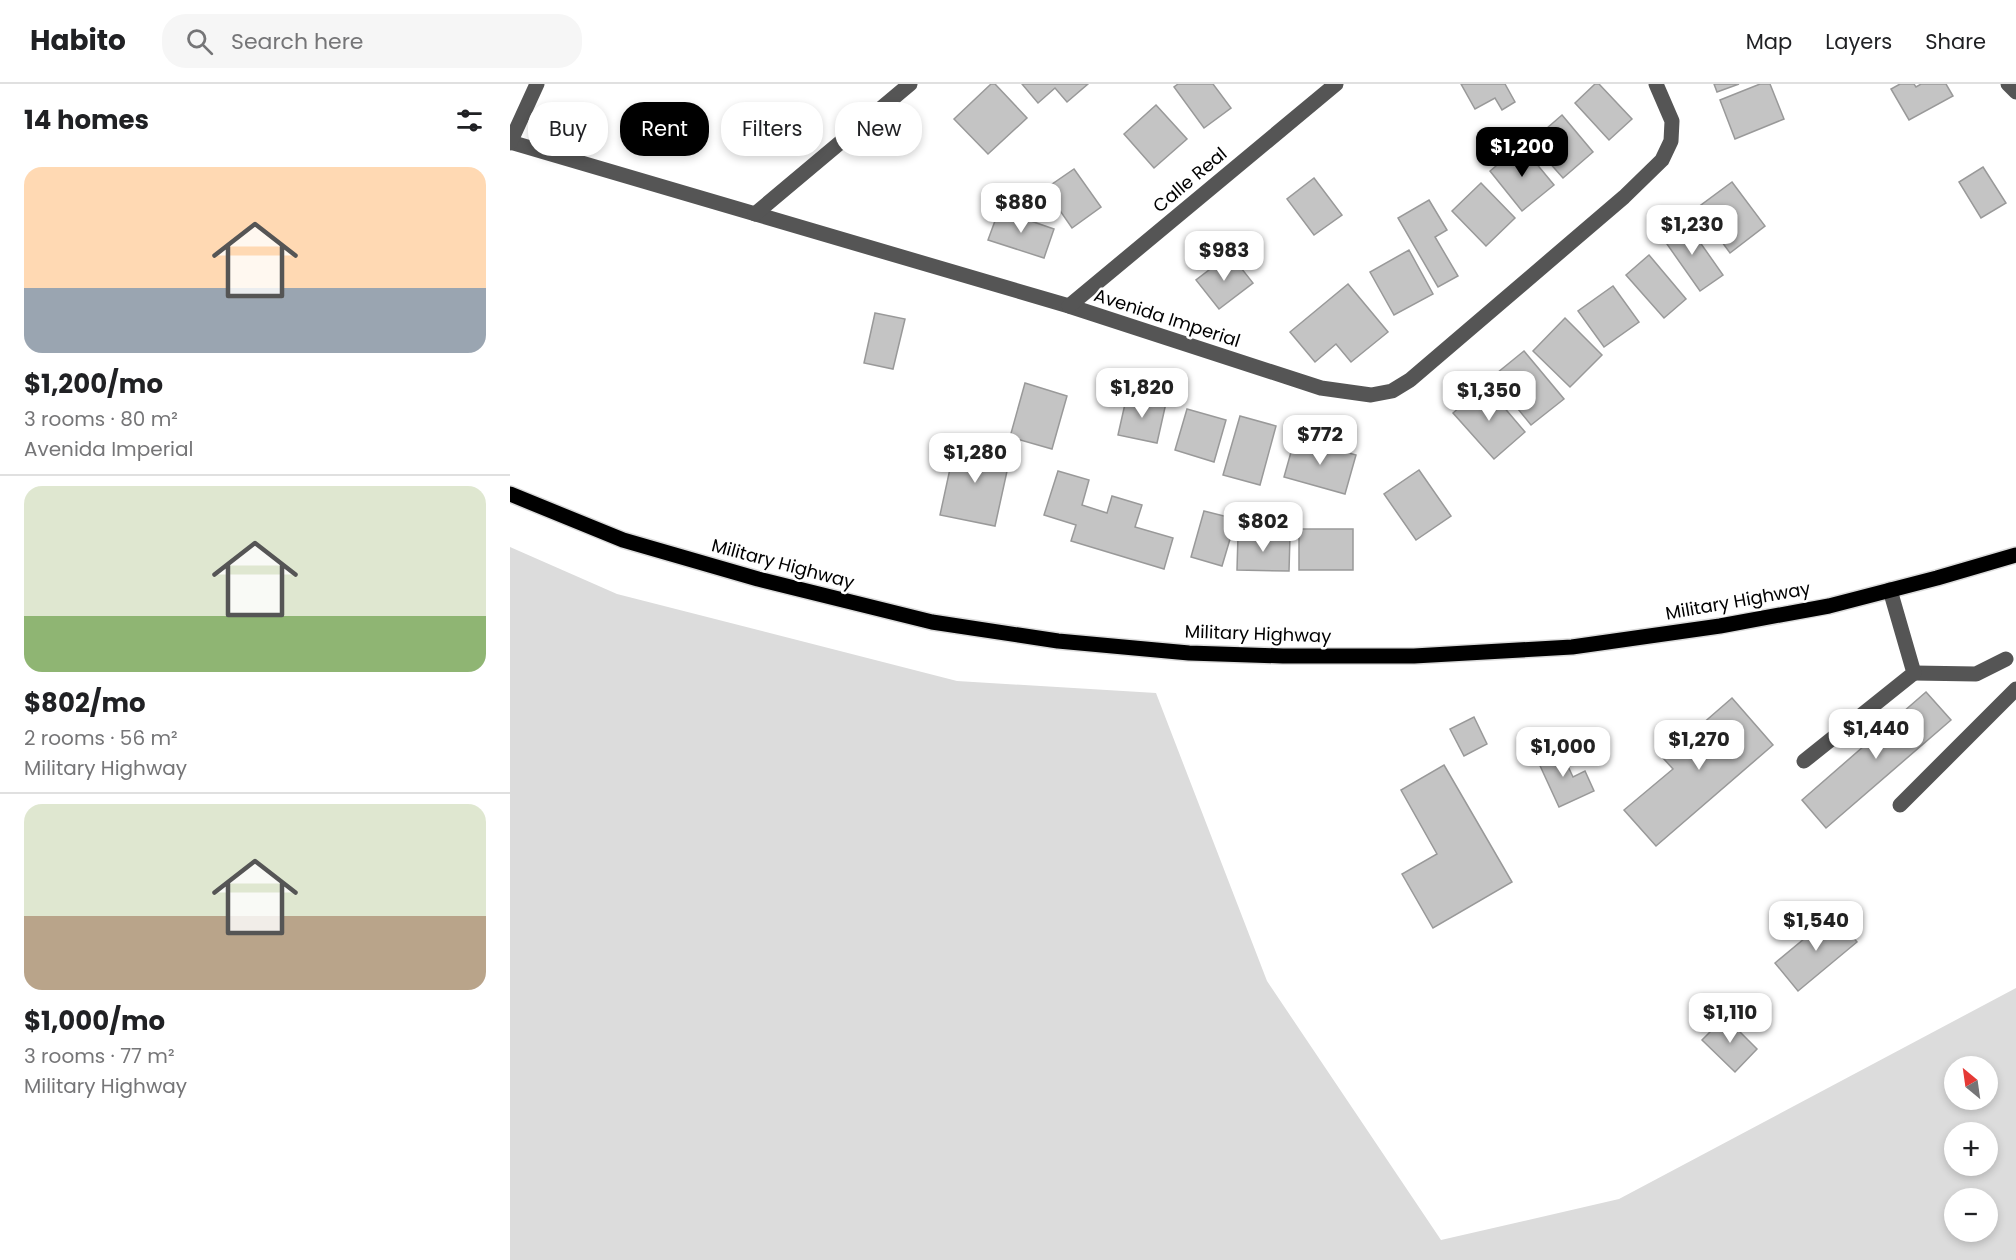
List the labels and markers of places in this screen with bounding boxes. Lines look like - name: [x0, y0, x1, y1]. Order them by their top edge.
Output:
- pin: $1,200: [1473, 127, 1571, 178]
- pin: $880: [985, 183, 1057, 234]
- pin: $1,230: [1643, 205, 1741, 256]
- pin: $983: [1188, 231, 1260, 282]
- pin: $1,820: [1093, 368, 1191, 419]
- pin: $1,350: [1440, 371, 1538, 422]
- pin: $772: [1284, 415, 1356, 466]
- pin: $1,280: [926, 433, 1024, 484]
- pin: $802: [1227, 502, 1299, 553]
- pin: $1,440: [1827, 709, 1925, 760]
- pin: $1,270: [1650, 720, 1748, 771]
- pin: $1,000: [1514, 727, 1612, 778]
- pin: $1,540: [1767, 901, 1865, 952]
- pin: $1,110: [1681, 993, 1779, 1044]

